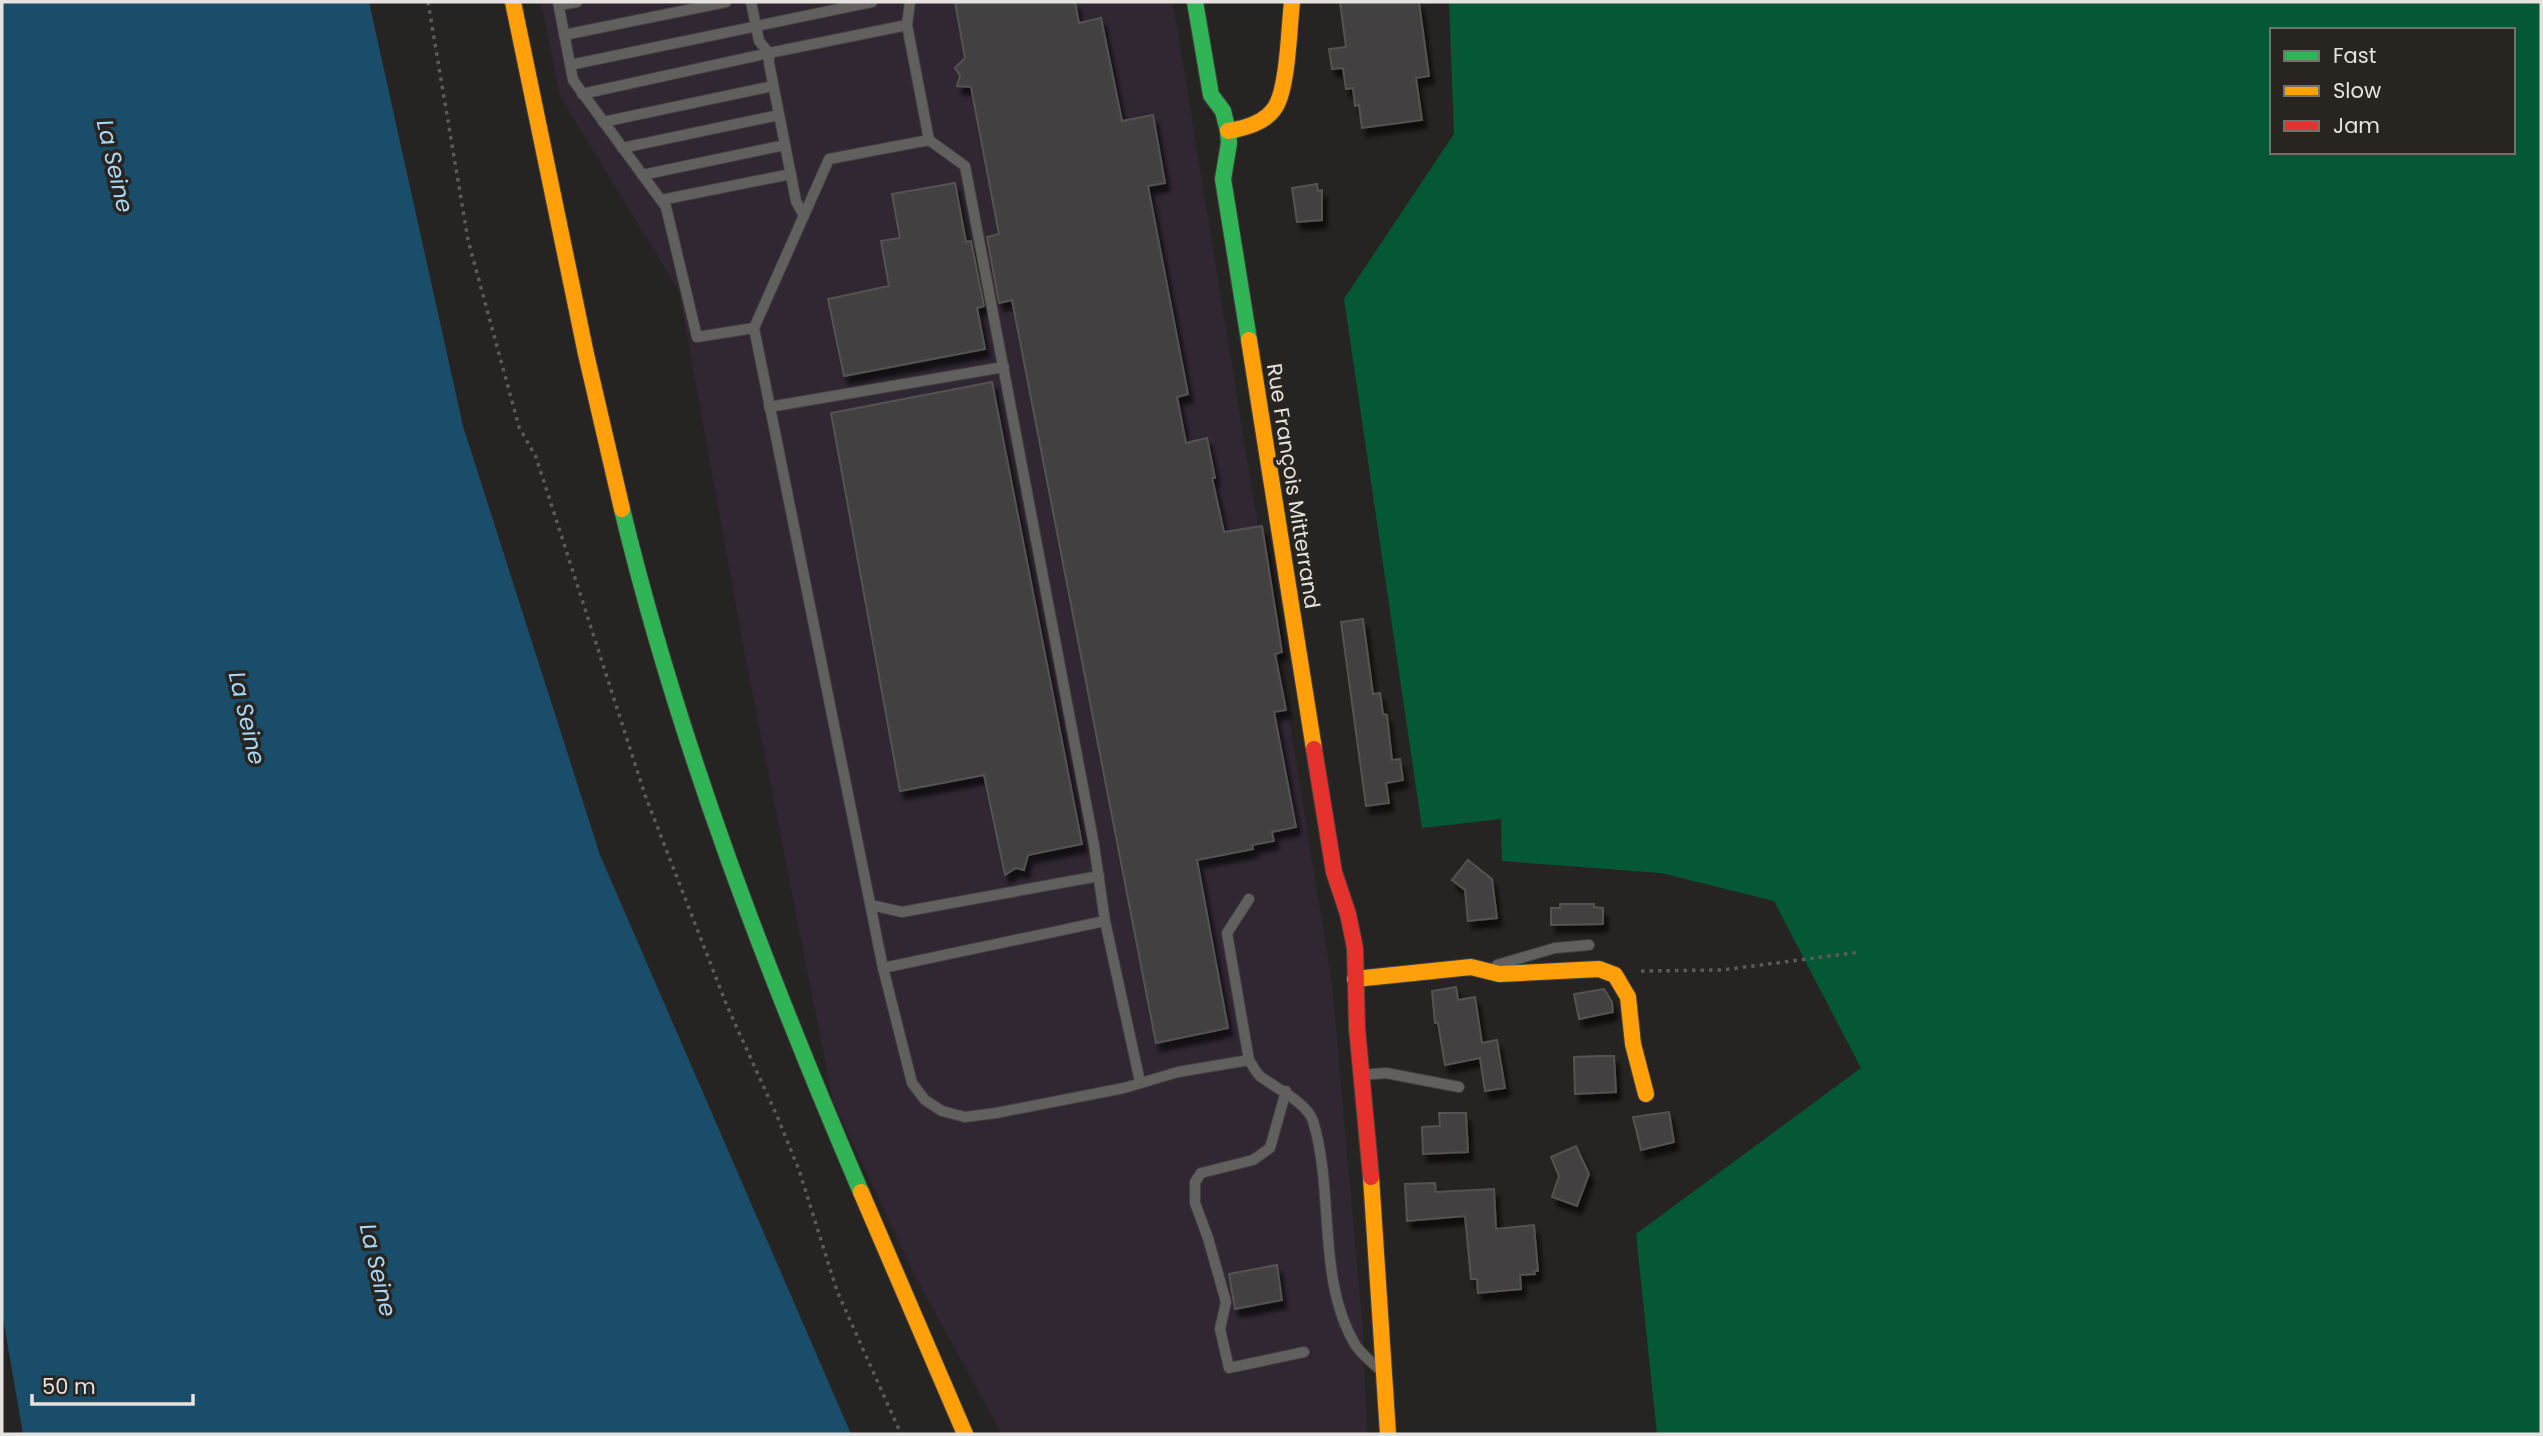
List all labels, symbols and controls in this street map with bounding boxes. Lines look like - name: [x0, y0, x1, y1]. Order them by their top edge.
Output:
- legend: [2270, 28, 2515, 154]
- text: Fast: [2333, 41, 2376, 70]
- text: Slow: [2333, 76, 2381, 105]
- text: Jam: [2333, 111, 2380, 140]
- water label: La Seine: [89, 116, 141, 216]
- street label: Rue François Mitterrand: [1260, 361, 1327, 611]
- water label: La Seine: [221, 668, 273, 768]
- water label: La Seine: [352, 1220, 404, 1320]
- scale bar: [32, 1362, 192, 1406]
- text: 50 m: [42, 1372, 96, 1401]

